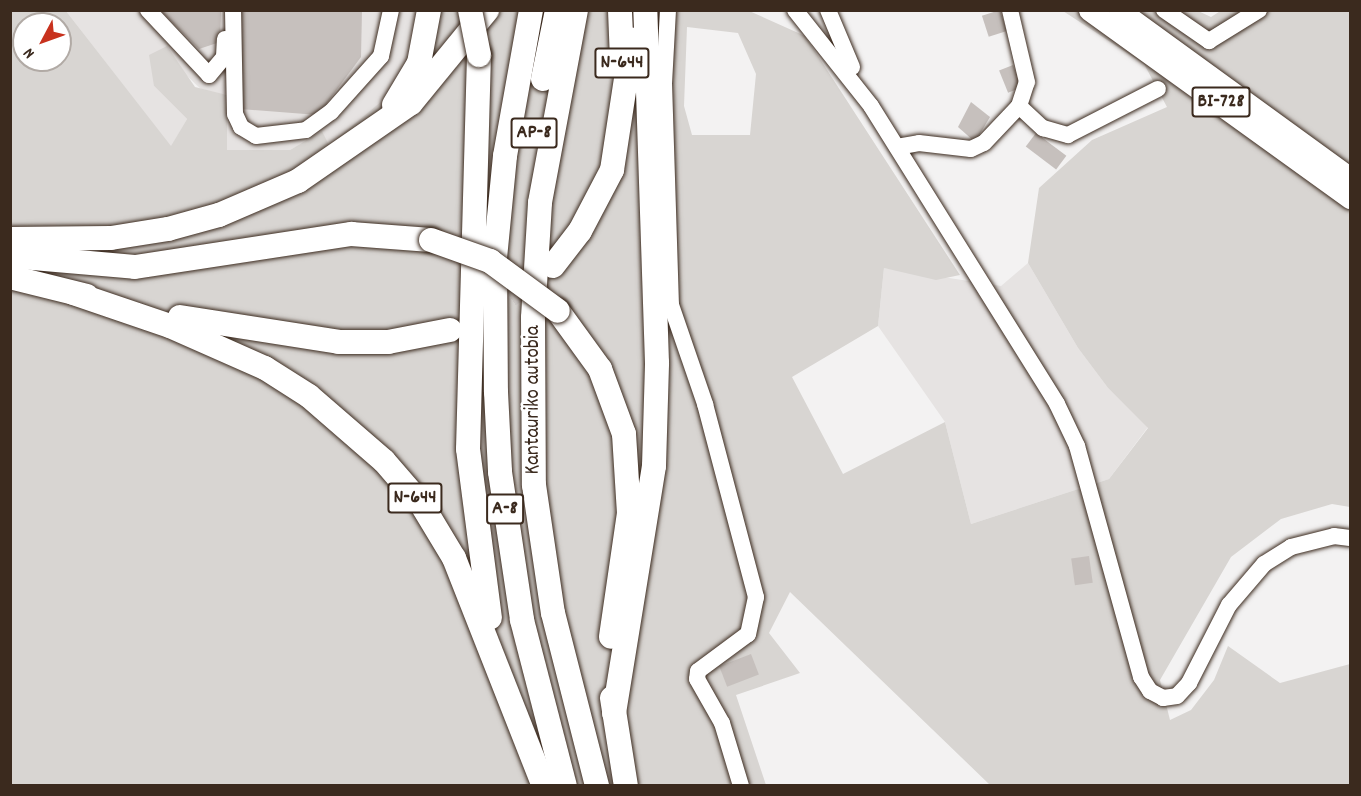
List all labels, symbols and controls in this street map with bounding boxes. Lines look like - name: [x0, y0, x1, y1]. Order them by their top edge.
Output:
- north arrow: [12, 12, 72, 72]
- text: N: [18, 42, 41, 63]
- road number: N-644: [594, 46, 650, 80]
- road number: BI-728: [1191, 85, 1251, 119]
- road number: AP-8: [510, 116, 558, 150]
- street label: Kantauriko autobia: [521, 325, 547, 475]
- road number: N-644: [386, 481, 444, 515]
- road number: A-8: [486, 492, 524, 526]

